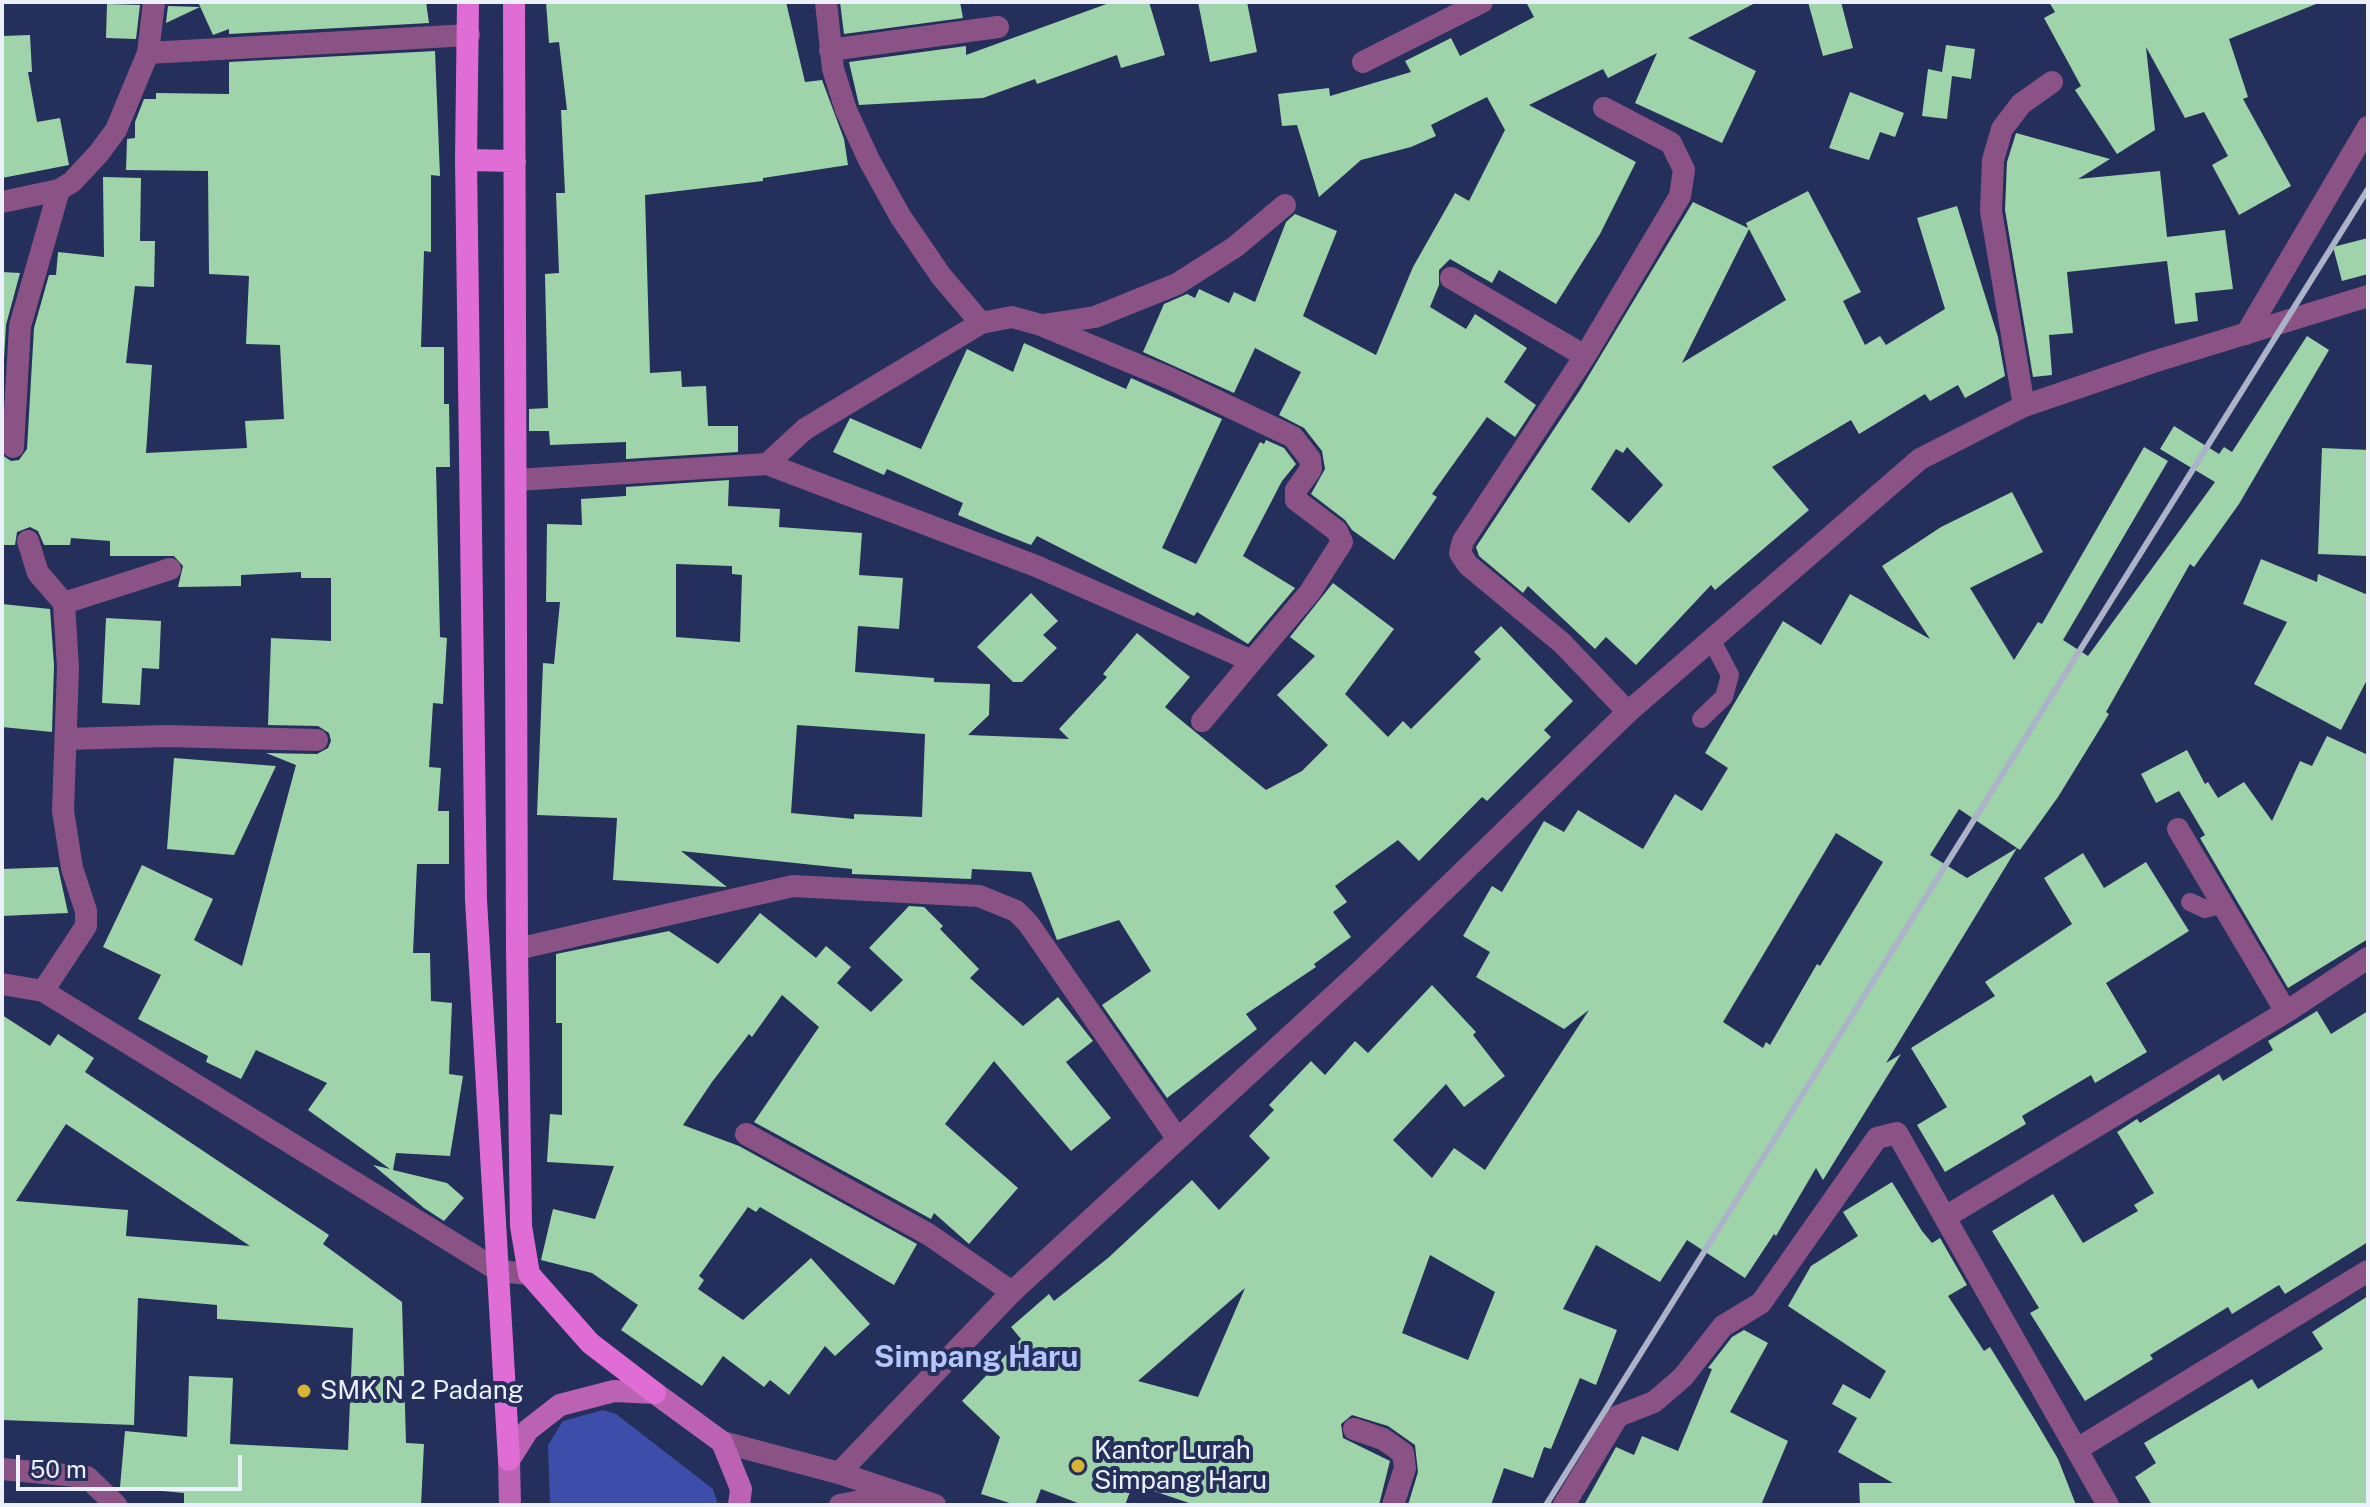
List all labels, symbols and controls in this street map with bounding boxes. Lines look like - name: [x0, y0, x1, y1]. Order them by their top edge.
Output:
- district label: Simpang Haru: [874, 1340, 1078, 1376]
- place label: SMK N 2 Padang: [320, 1375, 524, 1407]
- marker: SMK N 2 Padang: [295, 1382, 313, 1400]
- place label: Kantor Lurah Simpang Haru: [1094, 1435, 1267, 1496]
- scale bar: [20, 1439, 246, 1489]
- text: 50 m: [30, 1455, 87, 1483]
- marker: Kantor Lurah Simpang Haru: [1069, 1457, 1087, 1475]

